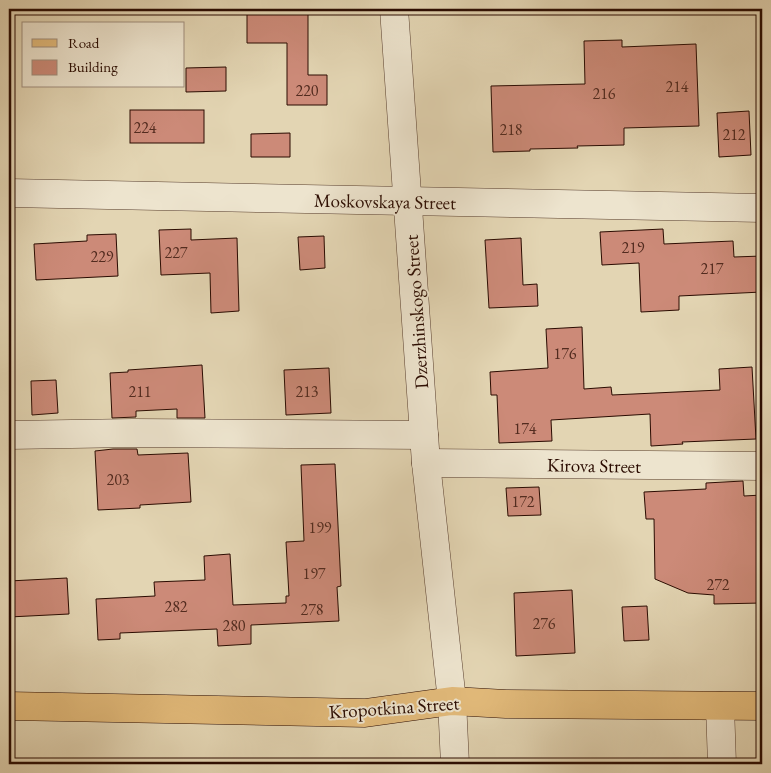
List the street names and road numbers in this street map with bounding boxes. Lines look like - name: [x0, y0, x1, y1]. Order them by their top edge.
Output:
- street label: Moskovskaya Street: [314, 188, 456, 215]
- street label: Dzerzhinskogo Street: [399, 234, 434, 390]
- street label: Kirova Street: [547, 452, 641, 479]
- street label: Kropotkina Street: [328, 690, 460, 725]

